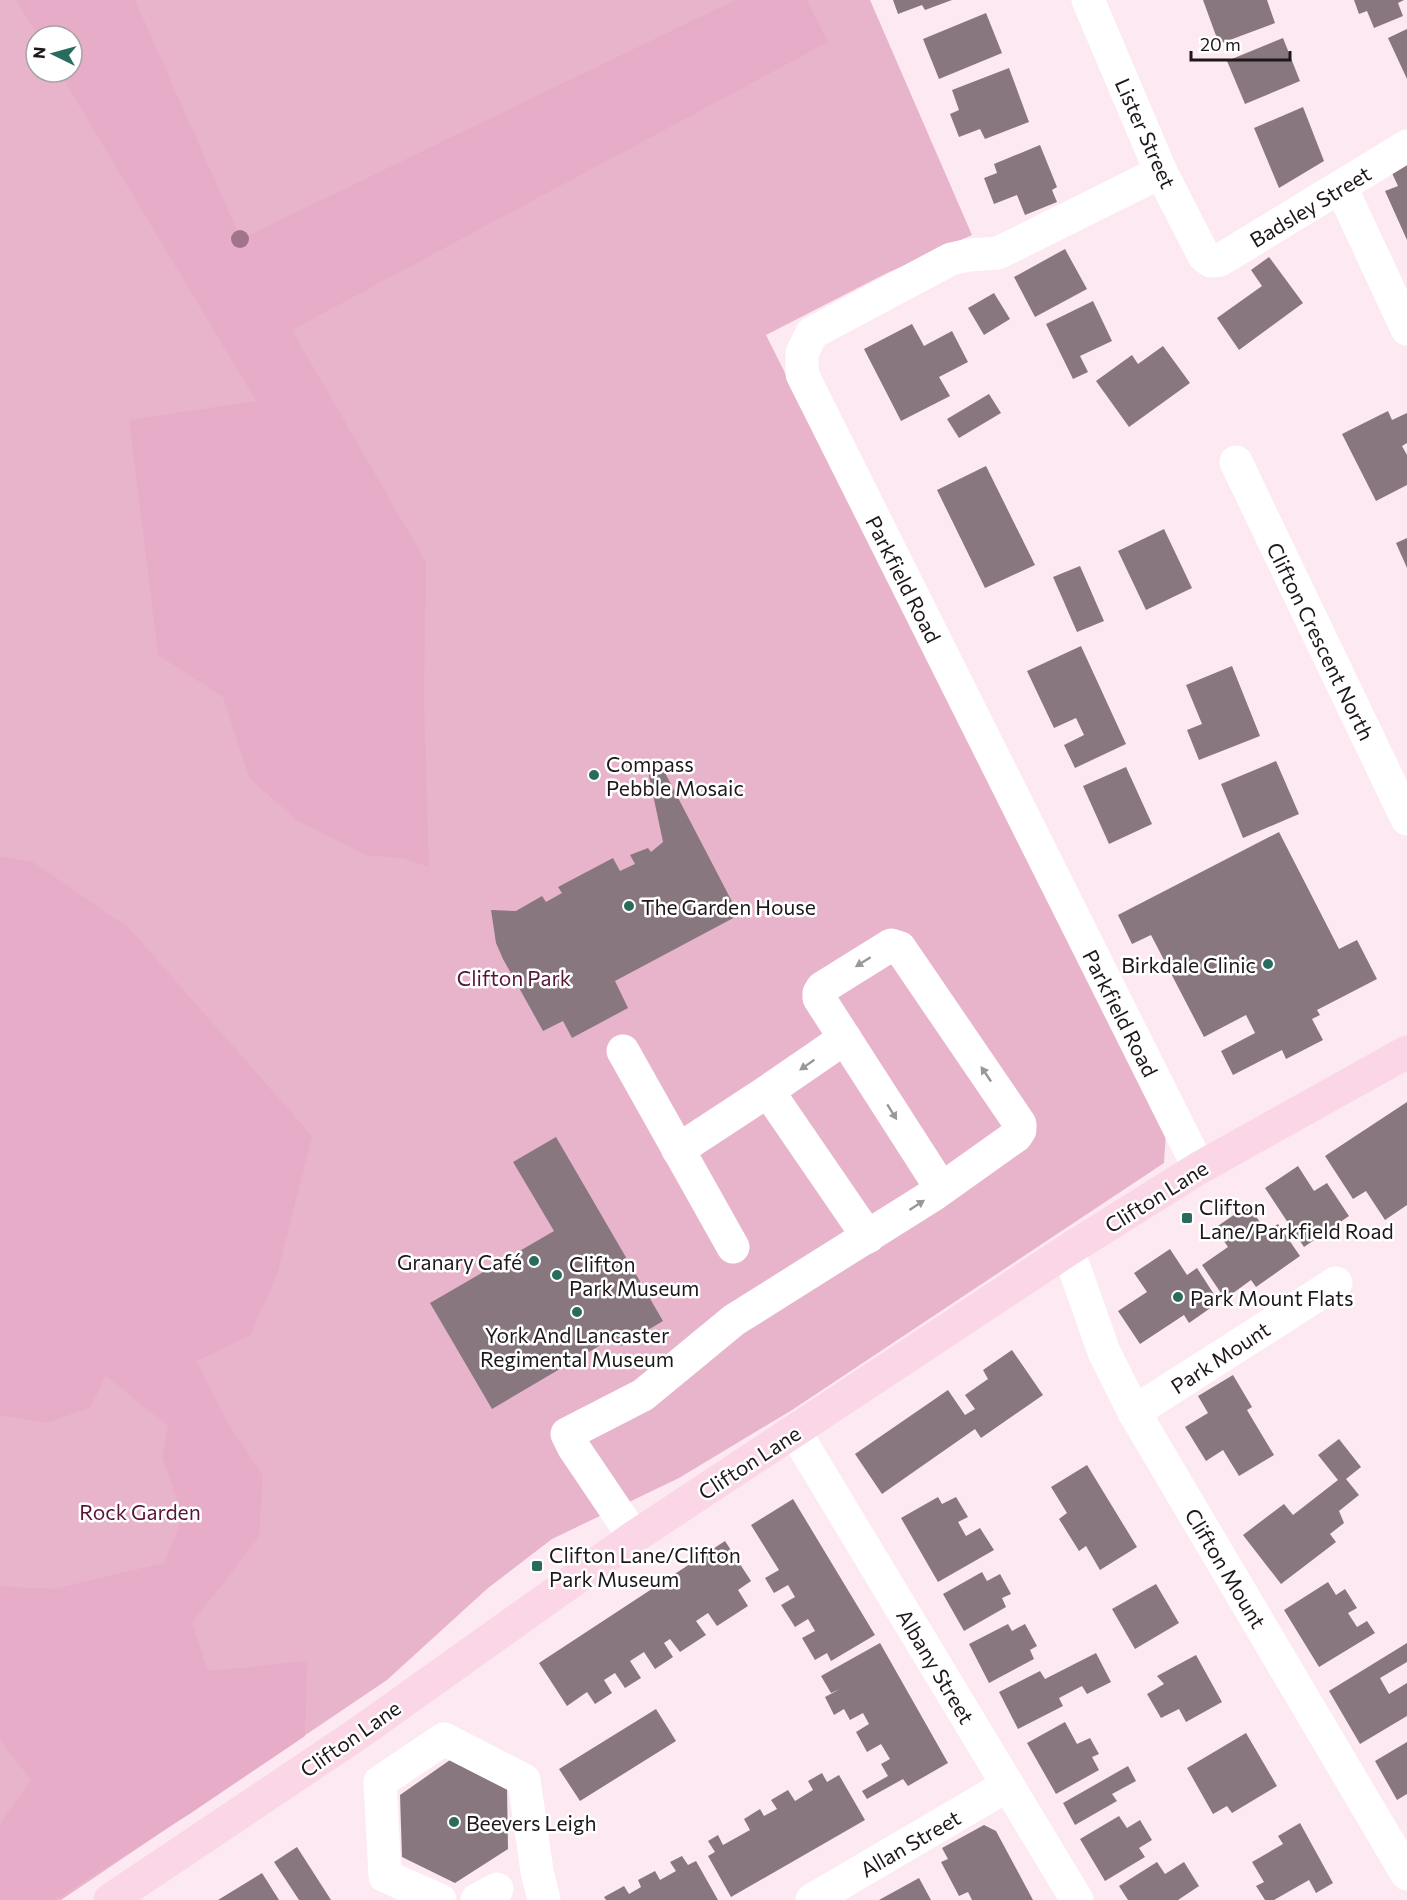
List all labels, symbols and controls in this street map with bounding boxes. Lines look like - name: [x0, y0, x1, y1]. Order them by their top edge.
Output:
- north arrow: [24, 24, 84, 84]
- scale bar: [1191, 24, 1290, 62]
- text: 20 m: [1200, 33, 1241, 55]
- text: N: [29, 46, 49, 59]
- street label: Lister Street: [1111, 74, 1181, 192]
- street label: Badsley Street: [1245, 160, 1375, 252]
- street label: Parkfield Road: [861, 511, 947, 647]
- street label: Clifton Crescent North: [1262, 538, 1380, 744]
- place label: Compass Pebble Mosaic: [606, 751, 744, 800]
- marker: Compass Pebble Mosaic: [587, 768, 601, 782]
- place label: The Garden House: [641, 894, 816, 919]
- marker: The Garden House: [622, 899, 636, 913]
- street label: Parkfield Road: [1078, 945, 1164, 1081]
- place label: Birkdale Clinic: [1121, 952, 1256, 977]
- one-way arrow: [855, 957, 871, 968]
- marker: Birkdale Clinic: [1261, 957, 1275, 971]
- park label: Clifton Park: [457, 965, 571, 990]
- one-way arrow: [799, 1059, 815, 1071]
- one-way arrow: [980, 1066, 992, 1082]
- one-way arrow: [887, 1104, 898, 1121]
- street label: Clifton Lane: [1100, 1155, 1212, 1237]
- place label: Clifton Lane/Parkfield Road: [1199, 1194, 1394, 1243]
- one-way arrow: [909, 1200, 925, 1211]
- marker: Clifton Lane/Parkfield Road: [1180, 1211, 1194, 1225]
- place label: Granary Café: [397, 1249, 522, 1274]
- place label: Clifton Park Museum: [569, 1251, 699, 1300]
- marker: Granary Café: [527, 1254, 541, 1268]
- marker: Clifton Park Museum: [550, 1268, 564, 1282]
- place label: Park Mount Flats: [1190, 1285, 1353, 1310]
- marker: Park Mount Flats: [1171, 1290, 1185, 1304]
- marker: York And Lancaster Regimental Museum: [570, 1305, 584, 1319]
- street label: Park Mount: [1166, 1316, 1274, 1398]
- place label: York And Lancaster Regimental Museum: [480, 1322, 674, 1371]
- street label: Clifton Lane: [693, 1420, 805, 1504]
- park label: Rock Garden: [79, 1499, 201, 1524]
- street label: Clifton Mount: [1180, 1504, 1272, 1632]
- place label: Clifton Lane/Clifton Park Museum: [549, 1542, 741, 1591]
- marker: Clifton Lane/Clifton Park Museum: [530, 1559, 544, 1573]
- street label: Albany Street: [892, 1604, 980, 1728]
- street label: Clifton Lane: [295, 1694, 405, 1782]
- street label: Allan Street: [855, 1804, 965, 1882]
- place label: Beevers Leigh: [466, 1810, 596, 1835]
- marker: Beevers Leigh: [447, 1815, 461, 1829]

